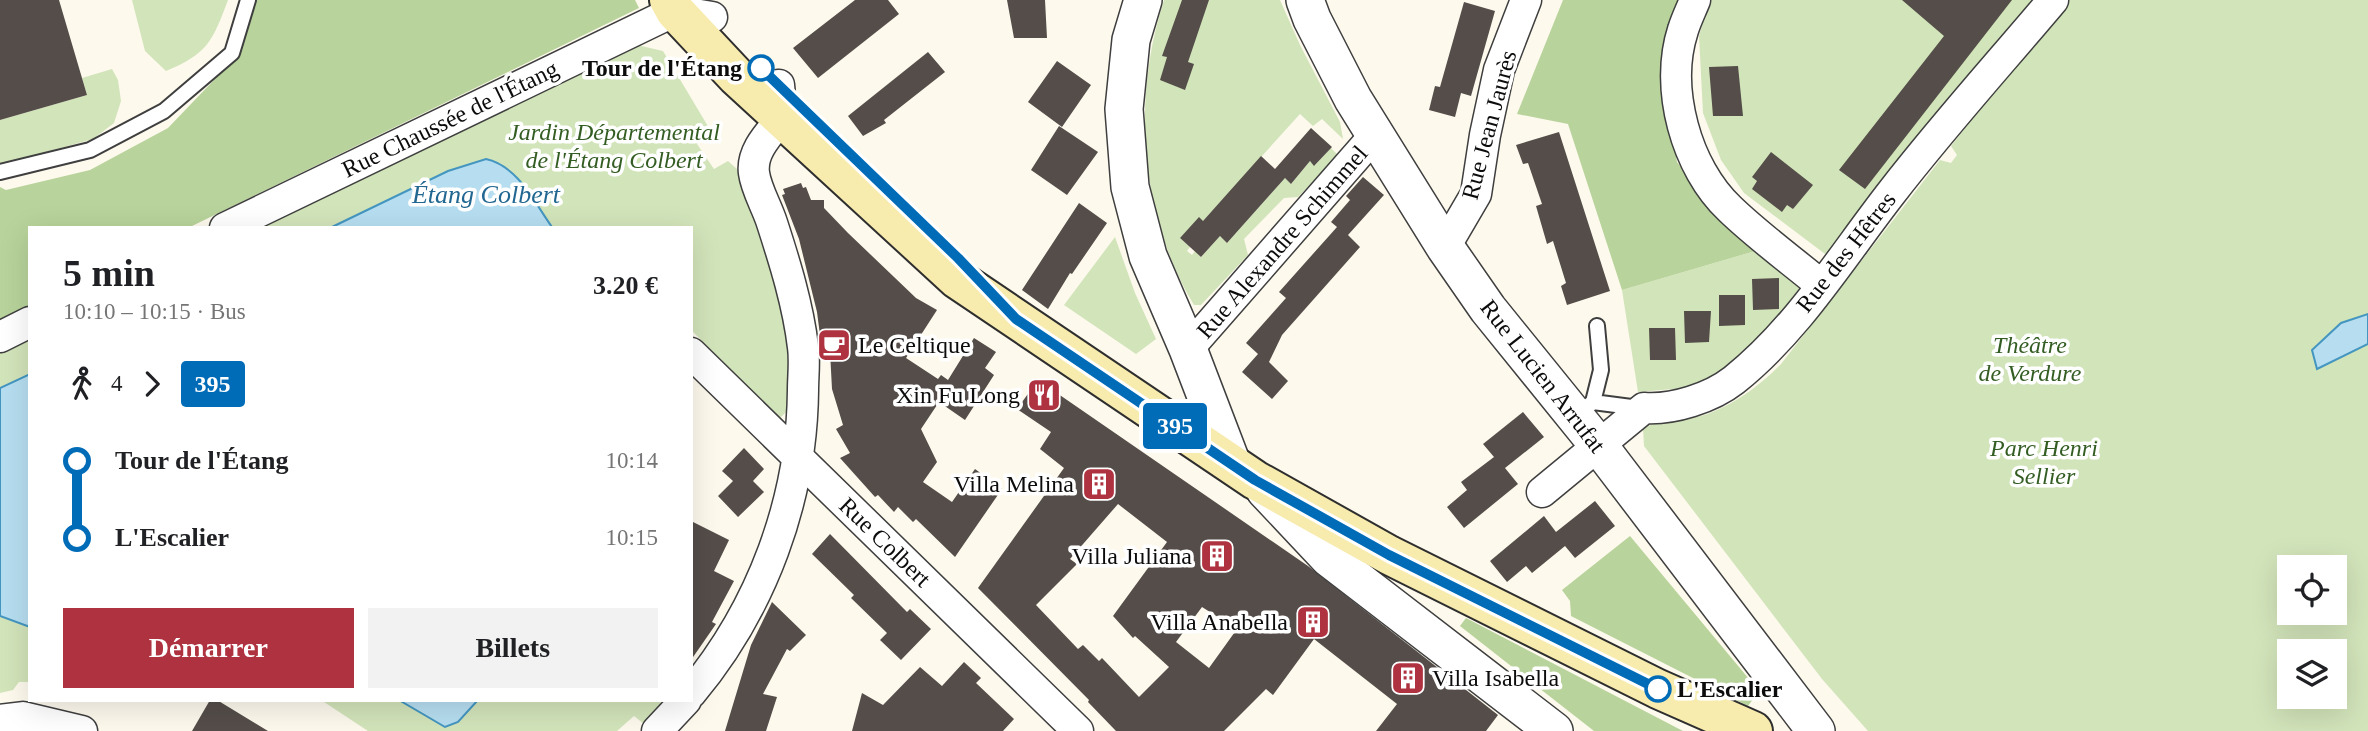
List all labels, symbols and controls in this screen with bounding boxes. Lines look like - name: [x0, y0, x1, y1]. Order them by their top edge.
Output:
- street label: Rue Jean Jaurès: [1457, 48, 1521, 202]
- street label: Rue Chaussée de l'Étang: [338, 55, 562, 183]
- place label: Tour de l'Étang: [582, 55, 742, 81]
- marker: Tour de l'Étang: [748, 55, 774, 81]
- park label: Jardin Départemental de l'Étang Colbert: [508, 119, 720, 173]
- street label: Rue Alexandre Schimmel: [1191, 140, 1373, 344]
- water label: Étang Colbert: [411, 180, 561, 209]
- street label: Rue des Hêtres: [1791, 187, 1901, 317]
- text: 5 min: [63, 252, 155, 294]
- text: 3.20 €: [593, 271, 658, 300]
- street label: Rue Lucien Arrufat: [1475, 294, 1611, 458]
- text: 10:10 – 10:15 · Bus: [63, 299, 246, 324]
- cafe icon: Le Celtique: [815, 326, 853, 364]
- place label: Le Celtique: [858, 332, 971, 358]
- park label: Théâtre de Verdure: [1979, 332, 2082, 386]
- icon: walk: [63, 365, 101, 403]
- icon: forward: [133, 365, 171, 403]
- text: 4: [111, 371, 123, 396]
- text: 395: [195, 371, 231, 397]
- restaurant icon: Xin Fu Long: [1025, 376, 1063, 414]
- place label: Xin Fu Long: [896, 382, 1020, 408]
- line badge: 395: [1135, 403, 1215, 449]
- text: 395: [1157, 413, 1193, 439]
- park label: Parc Henri Sellier: [1989, 435, 2098, 489]
- text: Tour de l'Étang: [115, 446, 288, 475]
- text: 10:14: [606, 448, 658, 473]
- building icon: Villa Melina: [1080, 465, 1118, 503]
- place label: Villa Melina: [953, 471, 1074, 497]
- street label: Rue Colbert: [834, 492, 936, 592]
- text: L'Escalier: [115, 523, 229, 552]
- text: 10:15: [606, 525, 658, 550]
- building icon: Villa Juliana: [1198, 537, 1236, 575]
- place label: Villa Juliana: [1071, 543, 1192, 569]
- map controls: [2277, 555, 2347, 709]
- button: locate: [2277, 555, 2347, 625]
- building icon: Villa Anabella: [1294, 603, 1332, 641]
- button: Démarrer: [63, 608, 354, 688]
- button: Billets: [368, 608, 658, 688]
- place label: Villa Anabella: [1150, 609, 1288, 635]
- button: layers: [2277, 639, 2347, 709]
- building icon: Villa Isabella: [1389, 659, 1427, 697]
- place label: Villa Isabella: [1432, 665, 1560, 691]
- marker: L'Escalier: [1645, 676, 1671, 702]
- place label: L'Escalier: [1677, 676, 1783, 702]

